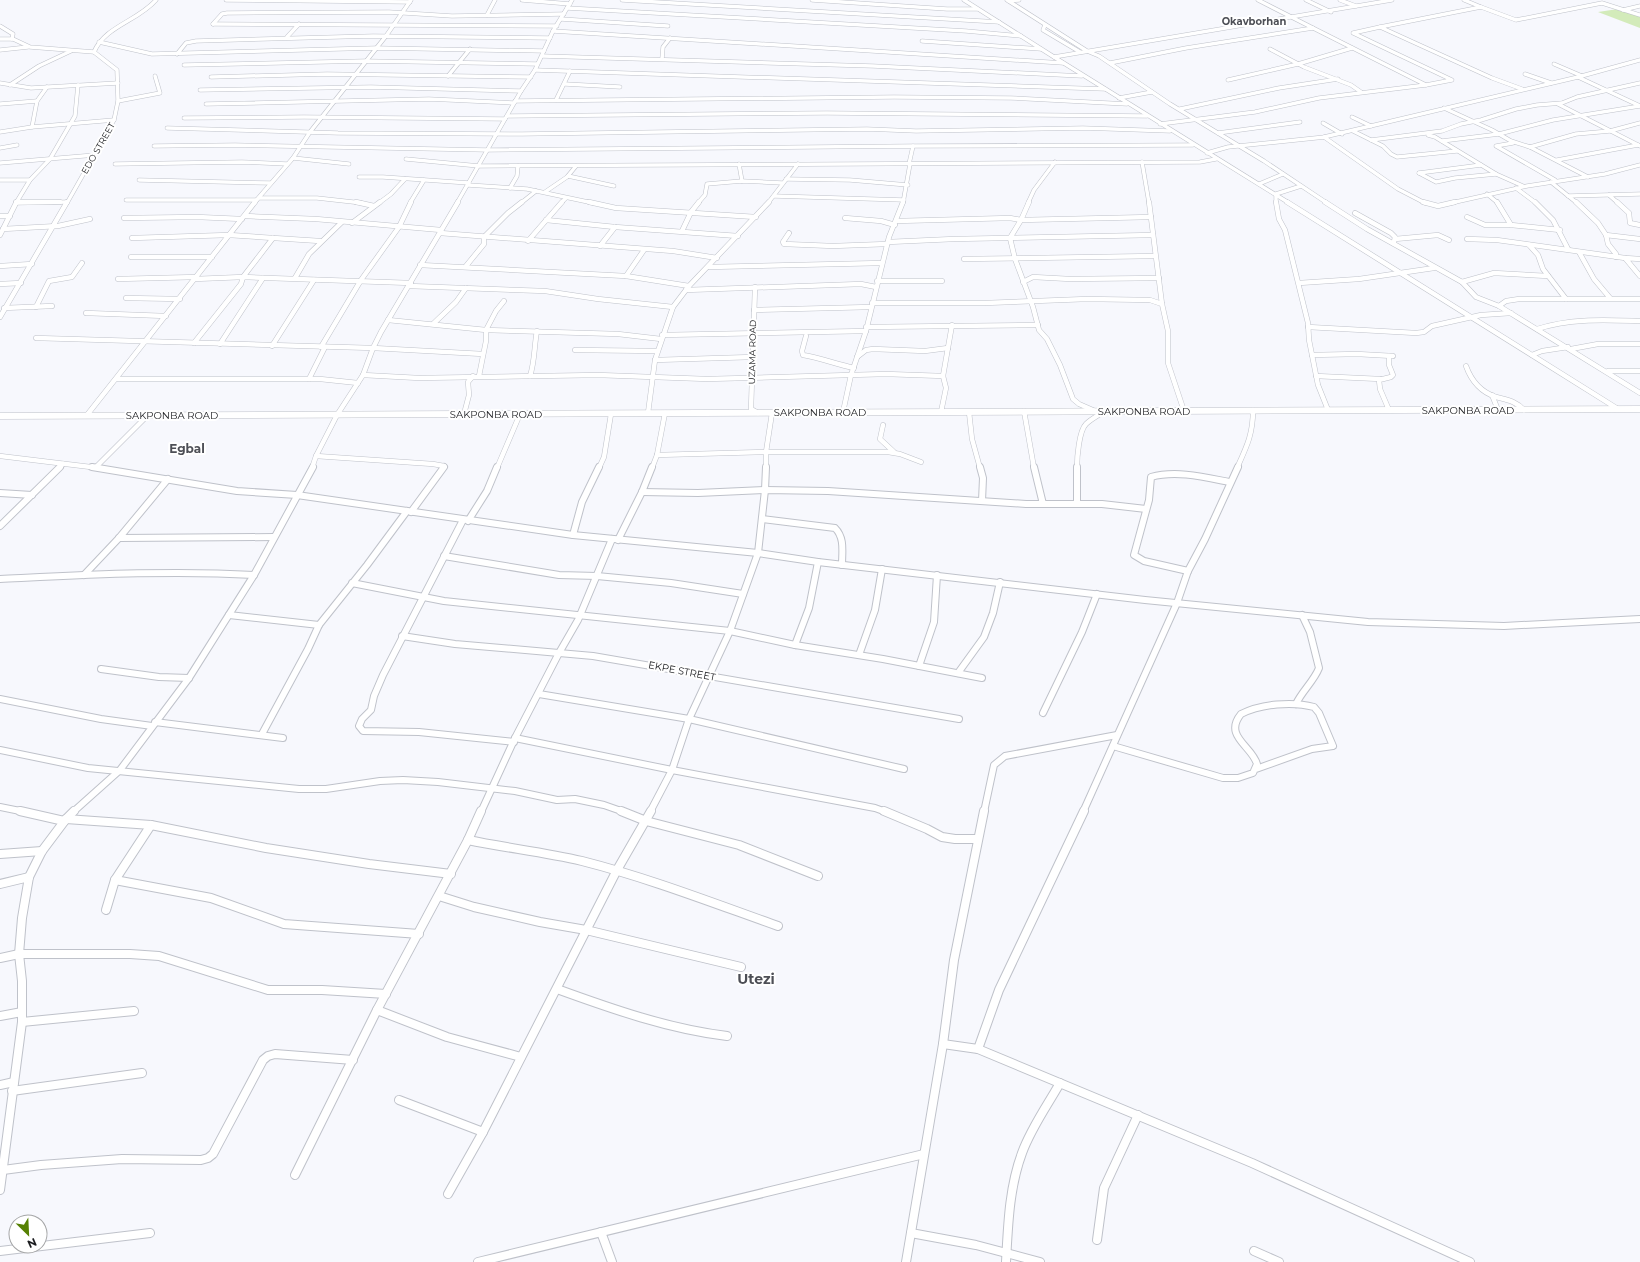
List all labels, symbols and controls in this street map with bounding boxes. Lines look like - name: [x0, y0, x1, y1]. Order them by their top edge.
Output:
- district label: Okavborhan: [1222, 15, 1286, 28]
- street label: EDO STREET: [79, 120, 118, 176]
- street label: UZAMA ROAD: [746, 320, 758, 384]
- street label: SAKPONBA ROAD: [1422, 404, 1514, 417]
- street label: SAKPONBA ROAD: [1098, 405, 1190, 418]
- street label: SAKPONBA ROAD: [774, 406, 866, 419]
- street label: SAKPONBA ROAD: [450, 408, 542, 421]
- street label: SAKPONBA ROAD: [126, 409, 218, 422]
- district label: Egbal: [169, 441, 205, 456]
- street label: EKPE STREET: [647, 658, 717, 684]
- district label: Utezi: [737, 970, 775, 988]
- north arrow: [8, 1214, 48, 1254]
- text: N: [25, 1235, 39, 1251]

